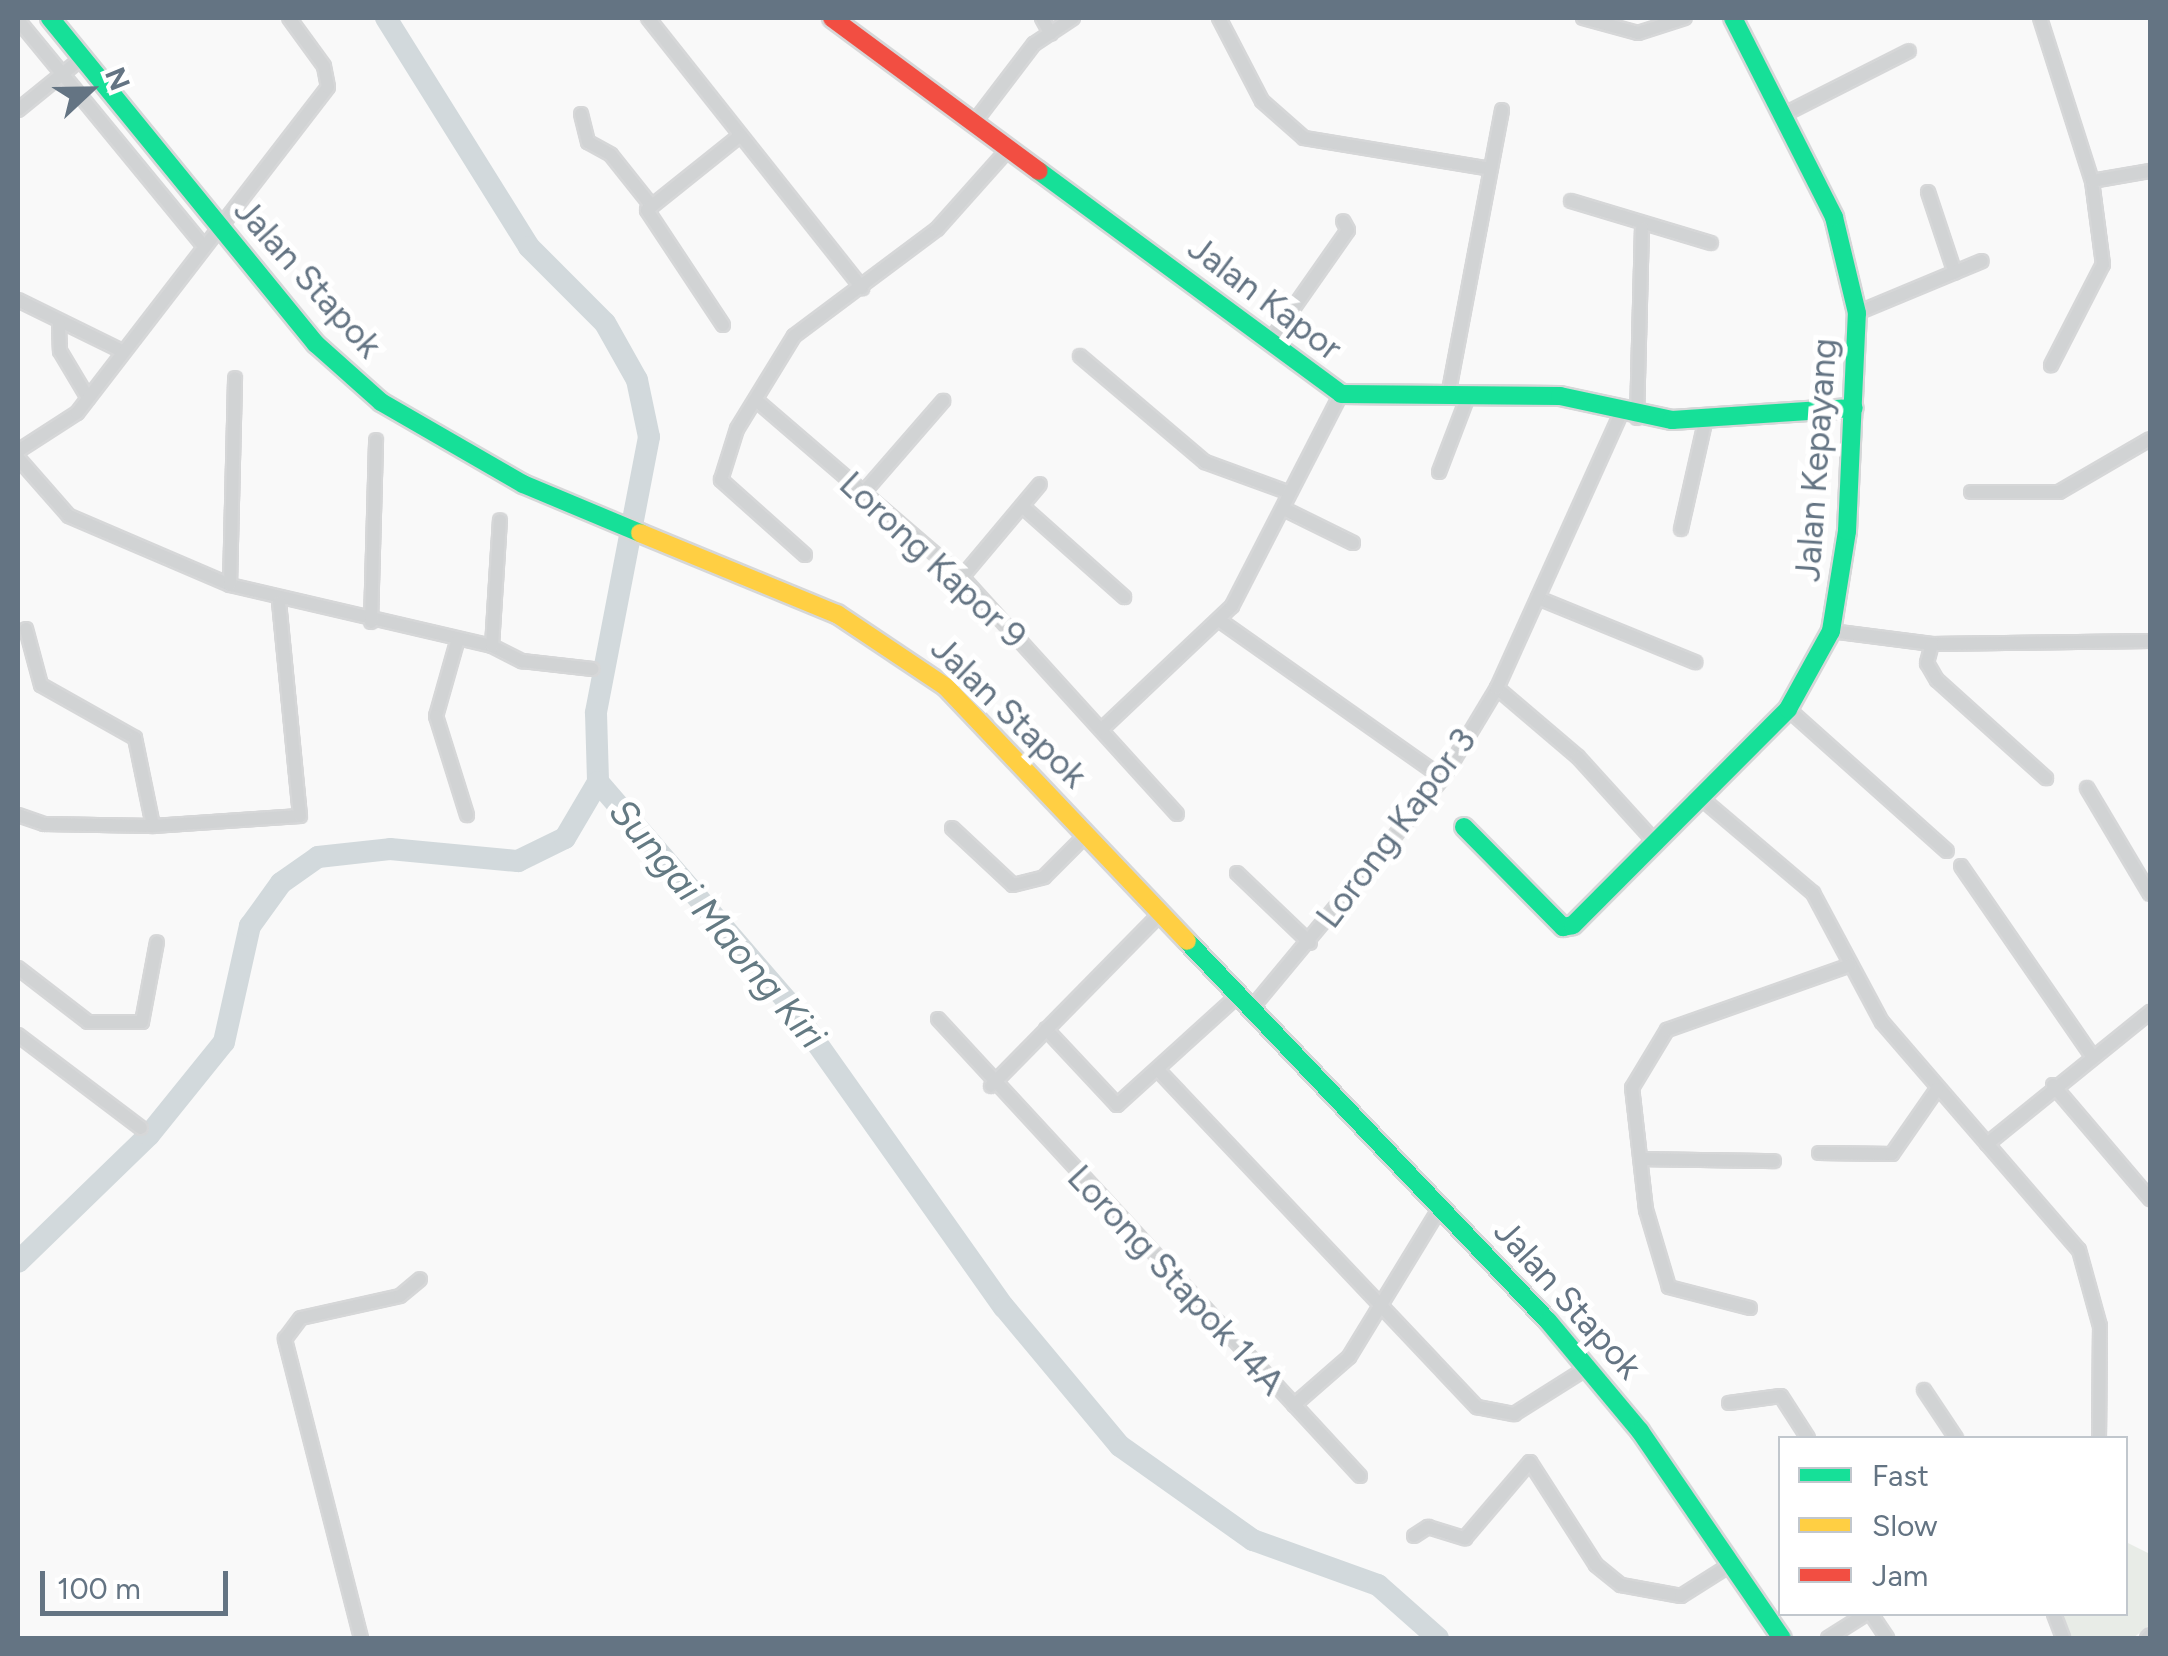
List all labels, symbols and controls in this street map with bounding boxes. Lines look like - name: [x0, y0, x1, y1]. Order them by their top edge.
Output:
- north arrow: [40, 40, 140, 140]
- text: N: [98, 62, 138, 95]
- street label: Jalan Stapok: [225, 190, 391, 366]
- street label: Jalan Kapor: [1180, 227, 1350, 369]
- street label: Jalan Kepayang: [1787, 337, 1845, 583]
- street label: Lorong Kapor 9: [831, 463, 1035, 657]
- street label: Jalan Stapok: [922, 627, 1096, 797]
- street label: Lorong Kapor 3: [1307, 720, 1485, 936]
- water label: Sungai Maong Kiri: [599, 790, 835, 1058]
- street label: Lorong Stapok 14A: [1059, 1157, 1293, 1403]
- street label: Jalan Stapok: [1485, 1211, 1651, 1387]
- legend: [1778, 1436, 2128, 1616]
- text: Fast: [1872, 1457, 1929, 1494]
- text: Slow: [1872, 1507, 1938, 1544]
- scale bar: [45, 1551, 232, 1613]
- text: Jam: [1872, 1557, 1928, 1594]
- text: 100 m: [57, 1570, 141, 1607]

